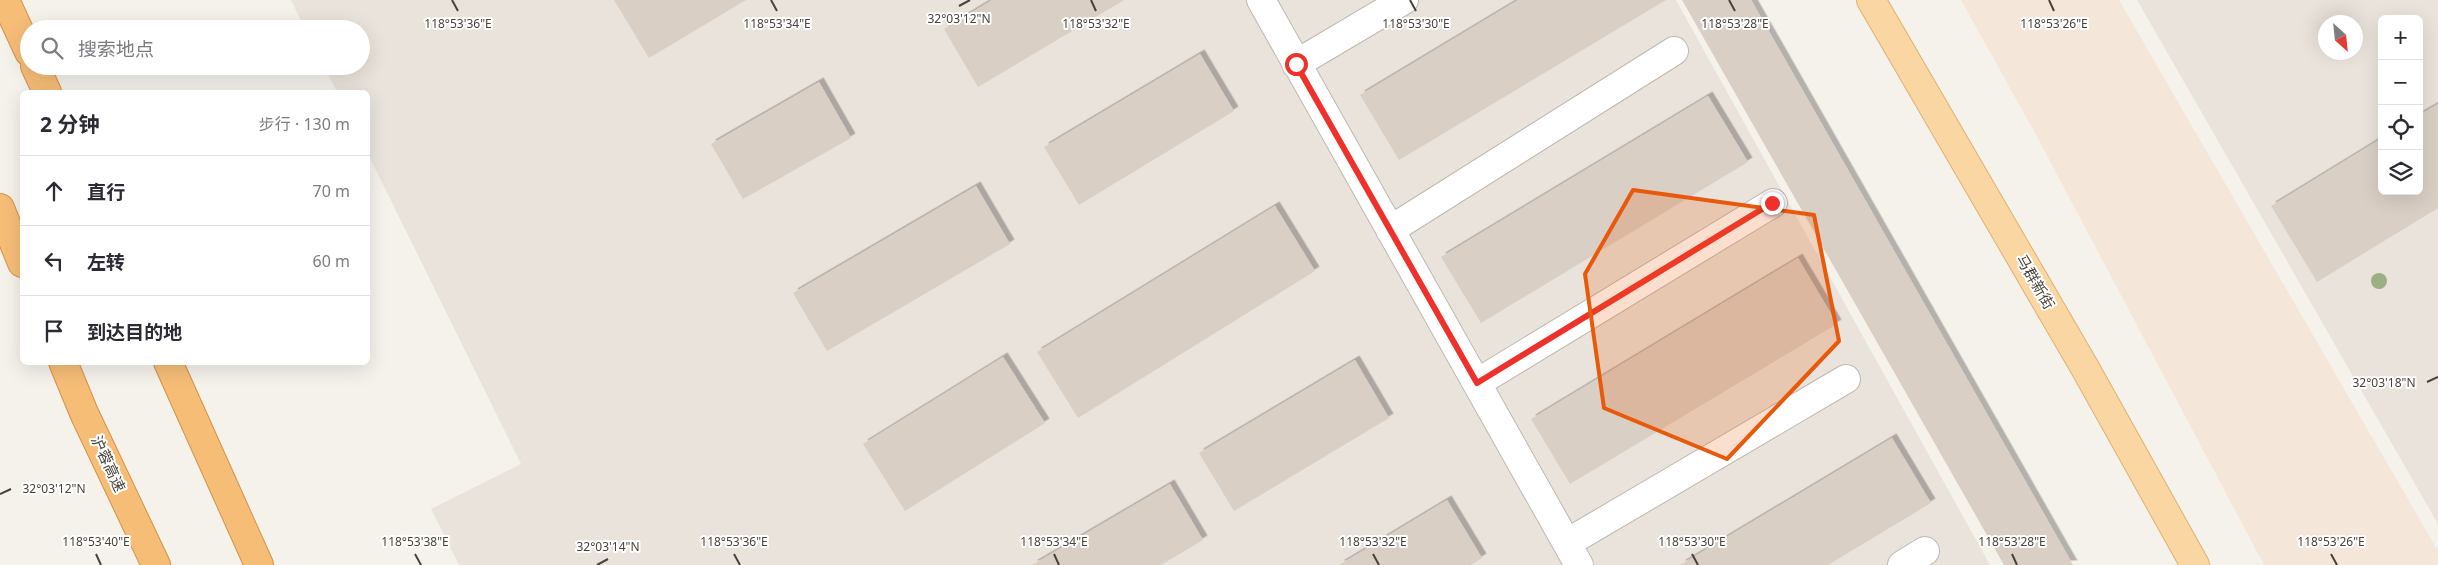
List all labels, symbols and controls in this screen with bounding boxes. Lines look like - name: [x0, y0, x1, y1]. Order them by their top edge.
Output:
- text: 32°03'12"N: [927, 10, 991, 27]
- text: 118°53'36"E: [424, 15, 492, 32]
- text: 118°53'34"E: [743, 15, 811, 32]
- text: 118°53'32"E: [1062, 15, 1130, 32]
- text: 118°53'30"E: [1382, 15, 1450, 32]
- text: 118°53'28"E: [1701, 15, 1769, 32]
- text: 118°53'26"E: [2020, 15, 2088, 32]
- north arrow: [2318, 15, 2363, 60]
- map controls: [2378, 15, 2423, 195]
- button: +: [2378, 15, 2423, 60]
- search box: [20, 20, 370, 75]
- icon: search: [38, 34, 66, 62]
- text: 搜索地点: [78, 36, 154, 62]
- route start: [1285, 53, 1308, 76]
- button: −: [2378, 60, 2423, 105]
- button: locate: [2378, 105, 2423, 150]
- text: 2 分钟: [40, 110, 99, 138]
- text: 步行 · 130 m: [259, 113, 350, 135]
- button: layers: [2378, 150, 2423, 195]
- icon: ahead: [40, 177, 68, 205]
- text: 直行: [87, 179, 125, 205]
- text: 70 m: [313, 180, 350, 202]
- route end: [1761, 192, 1784, 215]
- icon: left: [40, 247, 68, 275]
- text: 左转: [87, 249, 125, 275]
- text: 60 m: [313, 250, 350, 272]
- street label: 马群新街: [2012, 251, 2060, 312]
- icon: arrive: [40, 317, 68, 345]
- text: 到达目的地: [87, 319, 182, 345]
- text: 32°03'18"N: [2352, 374, 2416, 391]
- street label: 沪蓉高速: [87, 432, 131, 495]
- text: 32°03'12"N: [22, 480, 86, 497]
- text: 118°53'40"E: [62, 533, 130, 550]
- text: 118°53'38"E: [381, 533, 449, 550]
- text: 118°53'36"E: [700, 533, 768, 550]
- text: 118°53'34"E: [1020, 533, 1088, 550]
- text: 118°53'32"E: [1339, 533, 1407, 550]
- text: 118°53'30"E: [1658, 533, 1726, 550]
- text: 118°53'28"E: [1978, 533, 2046, 550]
- text: 118°53'26"E: [2297, 533, 2365, 550]
- text: 32°03'14"N: [576, 538, 640, 555]

